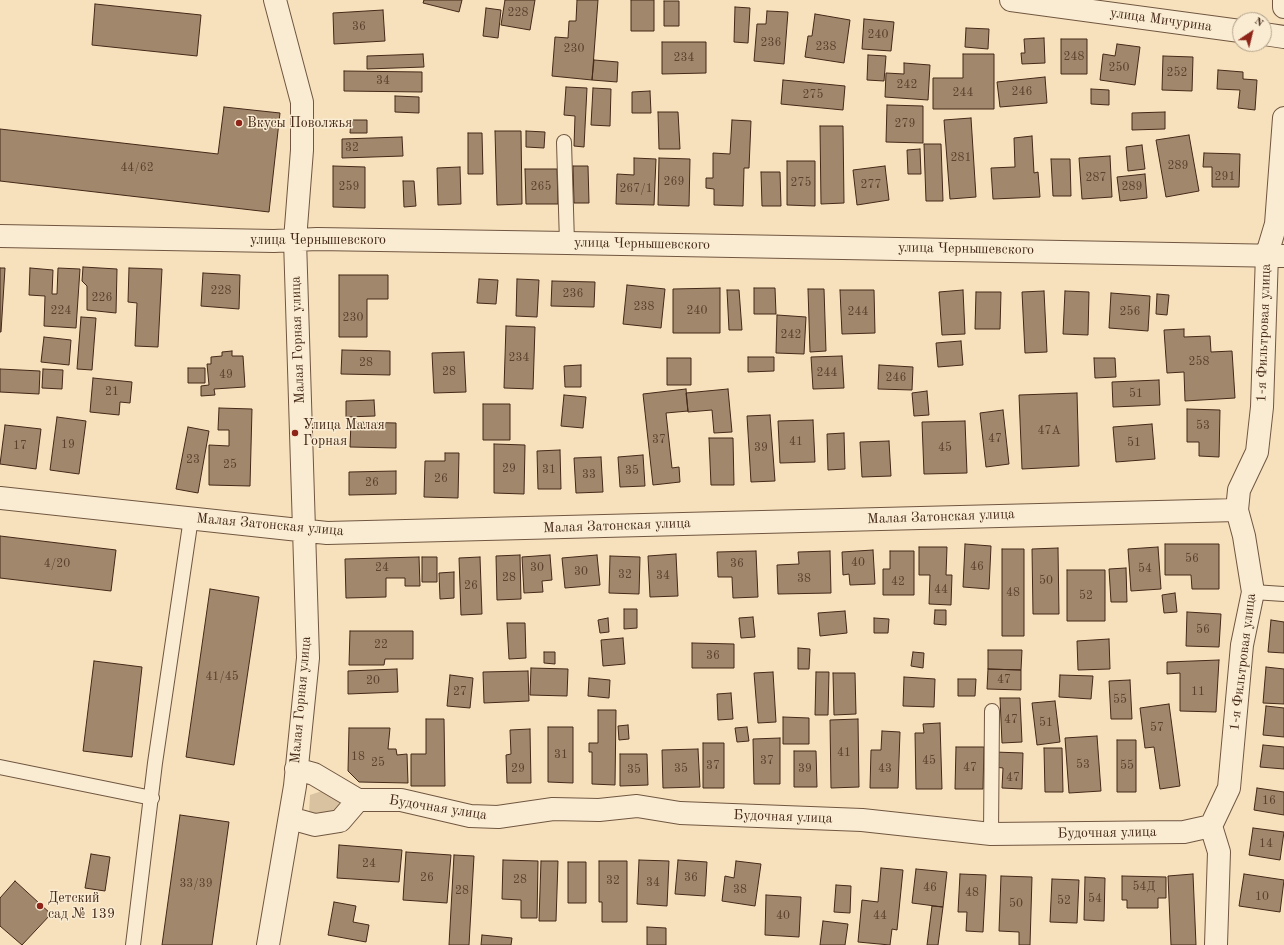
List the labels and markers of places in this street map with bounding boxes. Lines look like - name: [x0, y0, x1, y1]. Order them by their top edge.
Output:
- place label: Вкусы Поволжья: [247, 115, 352, 131]
- marker: Вкусы Поволжья: [234, 118, 244, 128]
- place label: Улица Малая Горная: [303, 417, 385, 450]
- marker: Улица Малая Горная: [290, 428, 300, 438]
- place label: Детский сад № 139: [48, 890, 115, 922]
- marker: Детский сад № 139: [35, 901, 45, 911]

